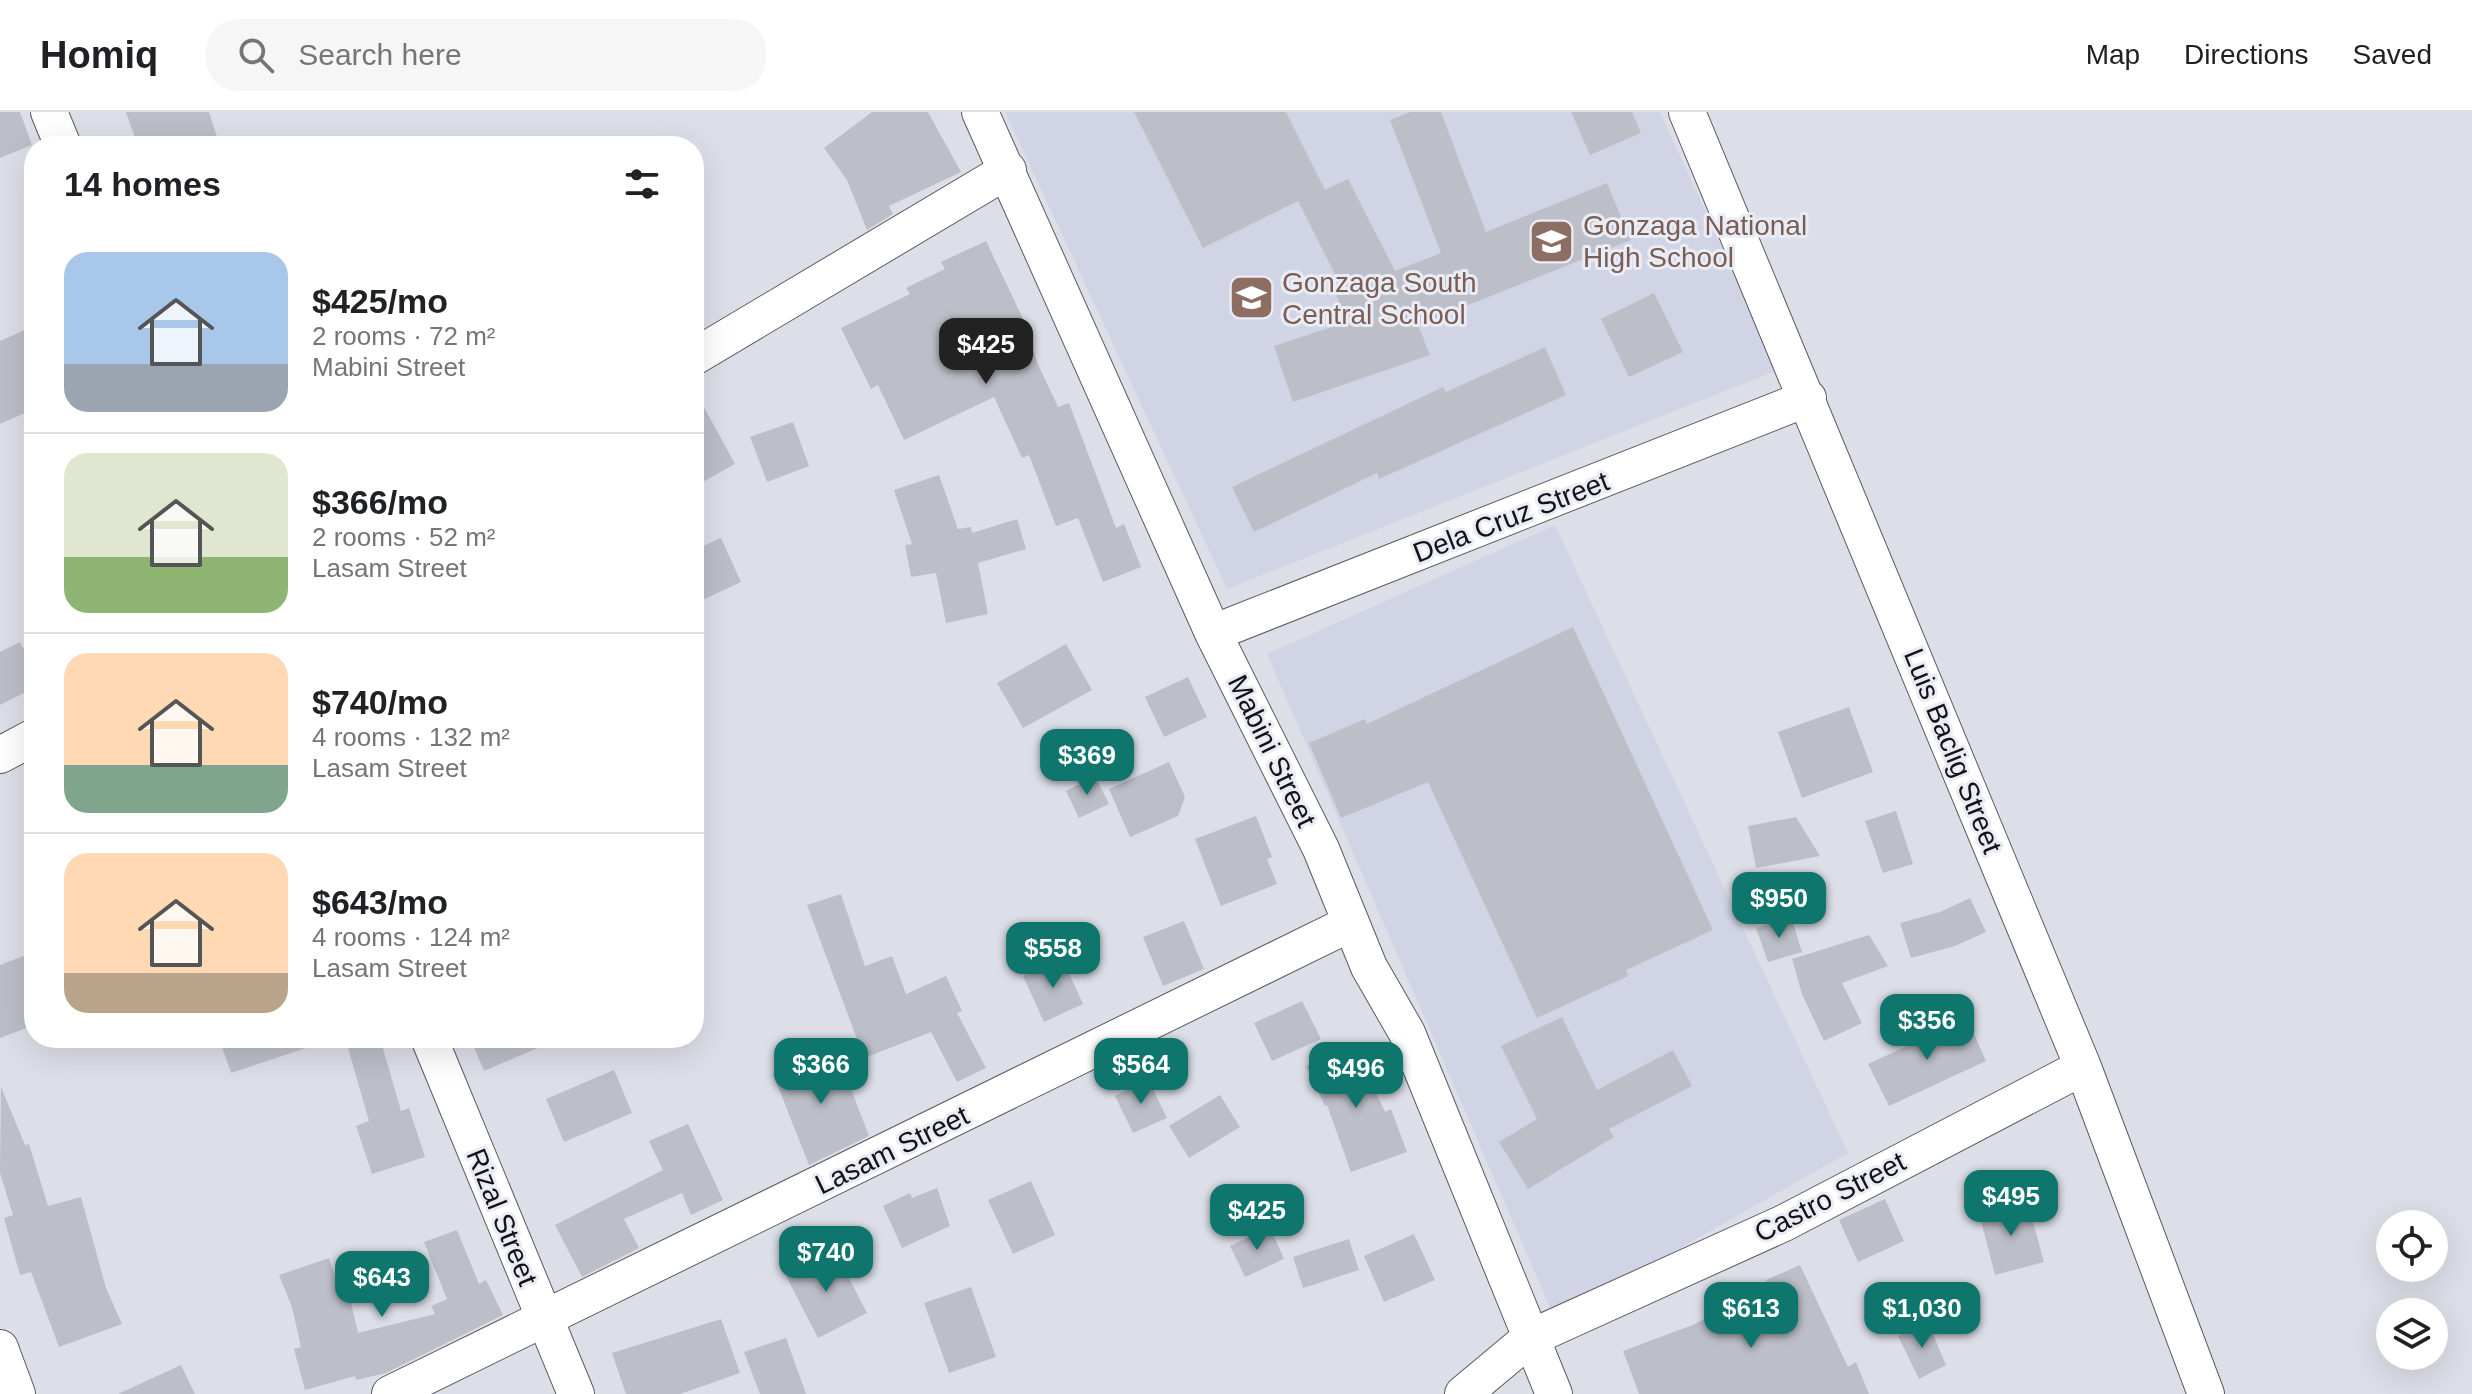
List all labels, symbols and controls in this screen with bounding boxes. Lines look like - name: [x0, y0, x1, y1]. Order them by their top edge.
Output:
- search box: [206, 19, 766, 91]
- icon: search: [234, 33, 278, 77]
- text: Homiq: [40, 34, 158, 76]
- text: Search here: [298, 38, 462, 71]
- text: Map: [2086, 39, 2140, 70]
- text: Directions: [2184, 39, 2309, 70]
- text: Saved: [2353, 39, 2432, 70]
- icon: filters: [620, 162, 664, 206]
- text: 14 homes: [64, 165, 221, 203]
- place label: Gonzaga National High School: [1583, 210, 1807, 273]
- school or university icon: Gonzaga National High School: [1528, 217, 1576, 265]
- place label: Gonzaga South Central School: [1282, 267, 1477, 330]
- school or university icon: Gonzaga South Central School: [1227, 274, 1275, 322]
- text: $425/mo: [312, 282, 448, 320]
- icon: home: [128, 284, 224, 380]
- pin: $425: [939, 318, 1033, 386]
- text: 2 rooms · 72 m²: [312, 321, 496, 351]
- text: $425: [957, 329, 1015, 359]
- text: Mabini Street: [312, 352, 465, 382]
- street label: Dela Cruz Street: [1409, 465, 1613, 569]
- text: $366/mo: [312, 483, 448, 521]
- icon: home: [128, 485, 224, 581]
- text: 2 rooms · 52 m²: [312, 522, 496, 552]
- text: Lasam Street: [312, 553, 467, 583]
- street label: Luis Baclig Street: [1898, 644, 2008, 858]
- street label: Mabini Street: [1222, 670, 1322, 832]
- text: $740/mo: [312, 683, 448, 721]
- icon: home: [128, 685, 224, 781]
- text: 4 rooms · 132 m²: [312, 722, 510, 752]
- pin: $369: [1040, 729, 1134, 797]
- text: $369: [1058, 740, 1116, 770]
- text: Lasam Street: [312, 753, 467, 783]
- pin: $950: [1732, 872, 1826, 940]
- text: $643/mo: [312, 883, 448, 921]
- text: $950: [1750, 883, 1808, 913]
- icon: home: [128, 885, 224, 981]
- text: 4 rooms · 124 m²: [312, 922, 510, 952]
- pin: $558: [1006, 922, 1100, 990]
- text: $558: [1024, 933, 1082, 963]
- text: Lasam Street: [312, 953, 467, 983]
- pin: $356: [1880, 994, 1974, 1062]
- text: $356: [1898, 1005, 1956, 1035]
- pin: $366: [774, 1038, 868, 1106]
- pin: $564: [1094, 1038, 1188, 1106]
- pin: $496: [1309, 1042, 1403, 1110]
- text: $366: [792, 1049, 850, 1079]
- text: $564: [1112, 1049, 1170, 1079]
- text: $496: [1327, 1053, 1385, 1083]
- street label: Lasam Street: [810, 1099, 974, 1200]
- street label: Rizal Street: [461, 1144, 544, 1290]
- street label: Castro Street: [1749, 1146, 1911, 1248]
- pin: $495: [1964, 1170, 2058, 1238]
- text: $495: [1982, 1181, 2040, 1211]
- pin: $425: [1210, 1184, 1304, 1252]
- text: $425: [1228, 1195, 1286, 1225]
- map controls: [2376, 1210, 2448, 1370]
- button: locate: [2376, 1210, 2448, 1282]
- pin: $740: [779, 1226, 873, 1294]
- text: $740: [797, 1237, 855, 1267]
- pin: $643: [335, 1251, 429, 1319]
- text: $643: [353, 1262, 411, 1292]
- pin: $613: [1704, 1282, 1798, 1350]
- pin: $1,030: [1857, 1282, 1987, 1350]
- text: $613: [1722, 1293, 1780, 1323]
- text: $1,030: [1882, 1293, 1962, 1323]
- button: layers: [2376, 1298, 2448, 1370]

